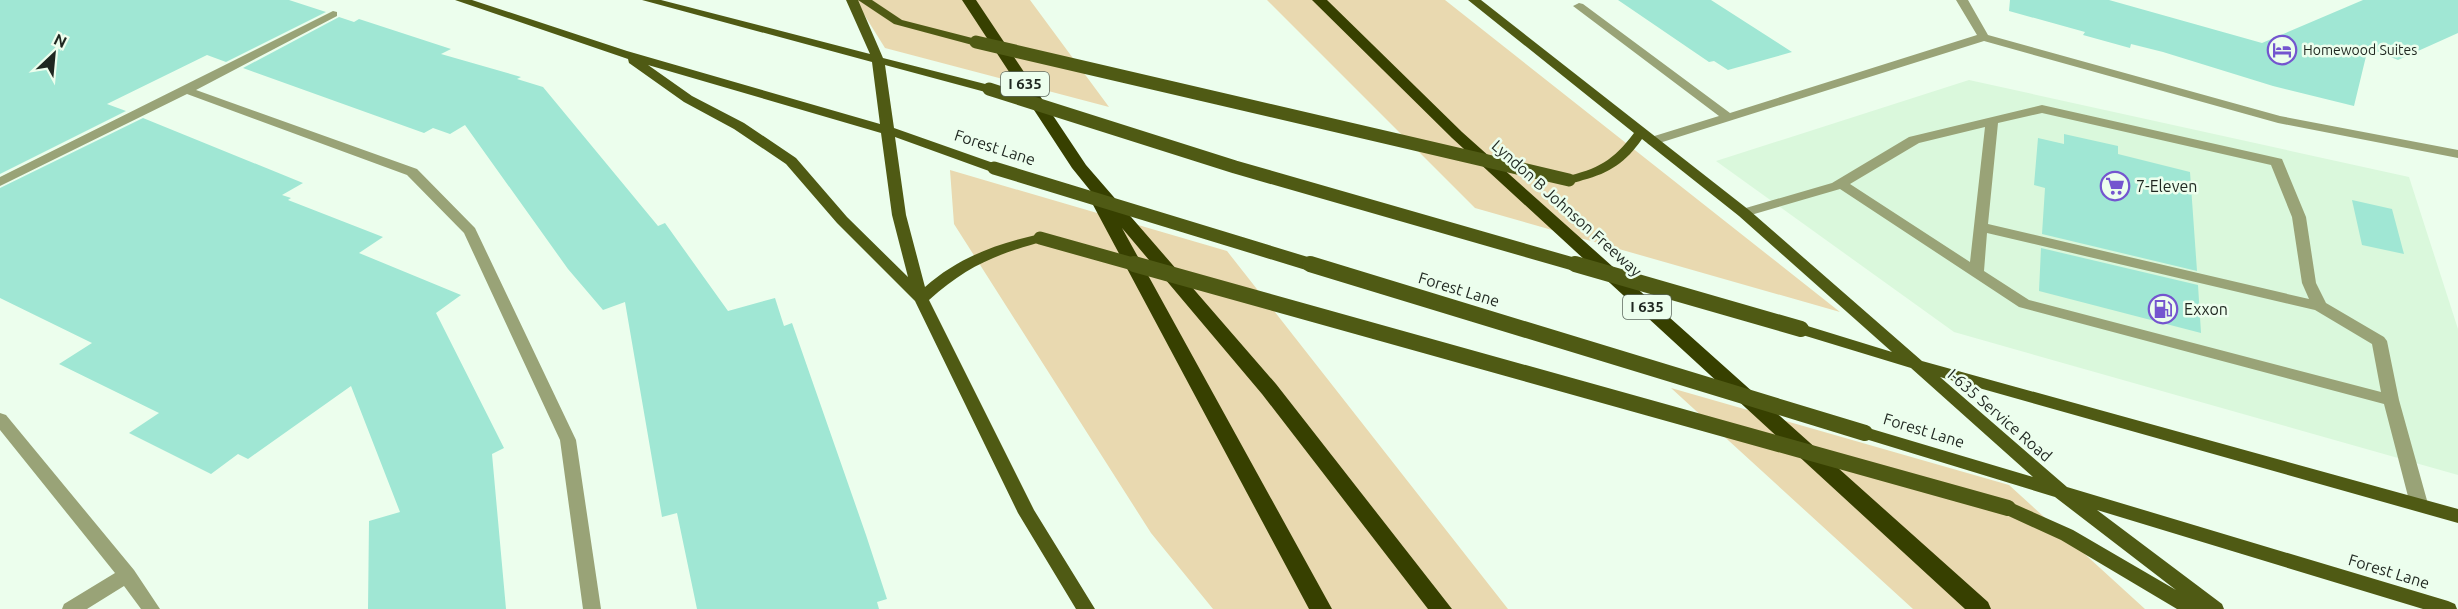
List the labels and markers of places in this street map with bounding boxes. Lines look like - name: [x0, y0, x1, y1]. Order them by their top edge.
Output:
- hotel icon: Homewood Suites: [2266, 34, 2298, 66]
- place label: Homewood Suites: [2303, 42, 2417, 58]
- supermarket icon: 7-Eleven: [2099, 170, 2131, 202]
- place label: 7-Eleven: [2136, 177, 2197, 195]
- fuel station icon: Exxon: [2147, 293, 2179, 325]
- place label: Exxon: [2184, 300, 2228, 318]

